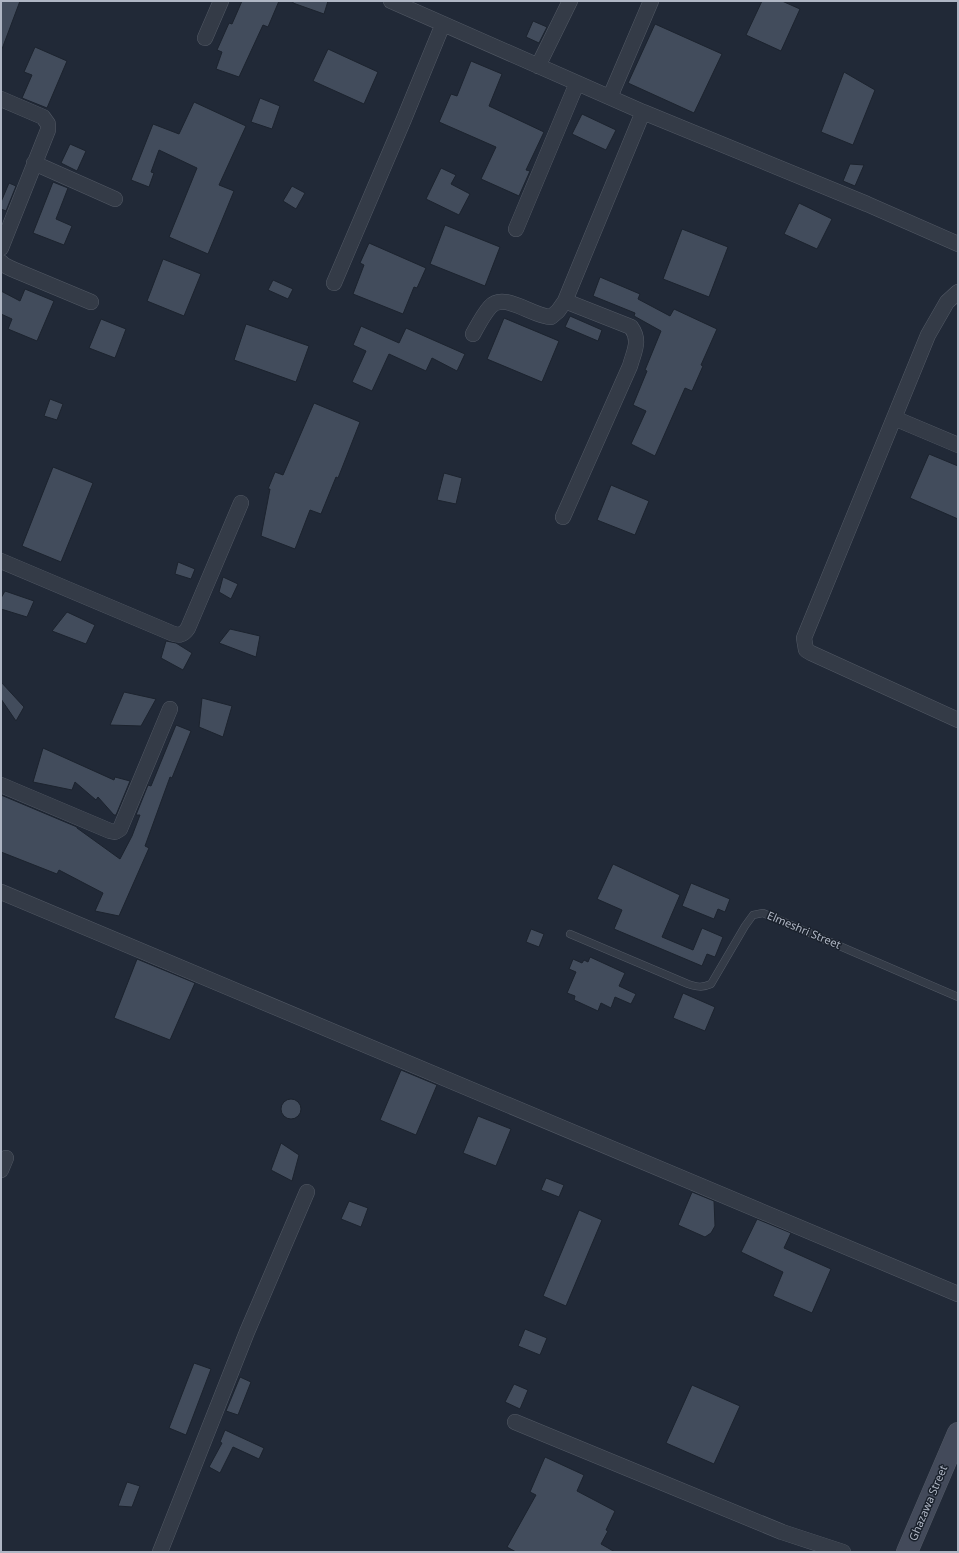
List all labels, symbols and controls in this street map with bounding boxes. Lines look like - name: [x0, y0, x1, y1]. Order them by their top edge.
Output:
- street label: Elmeshri Street: [765, 907, 843, 952]
- street label: Ghazawa Street: [905, 1463, 950, 1543]

